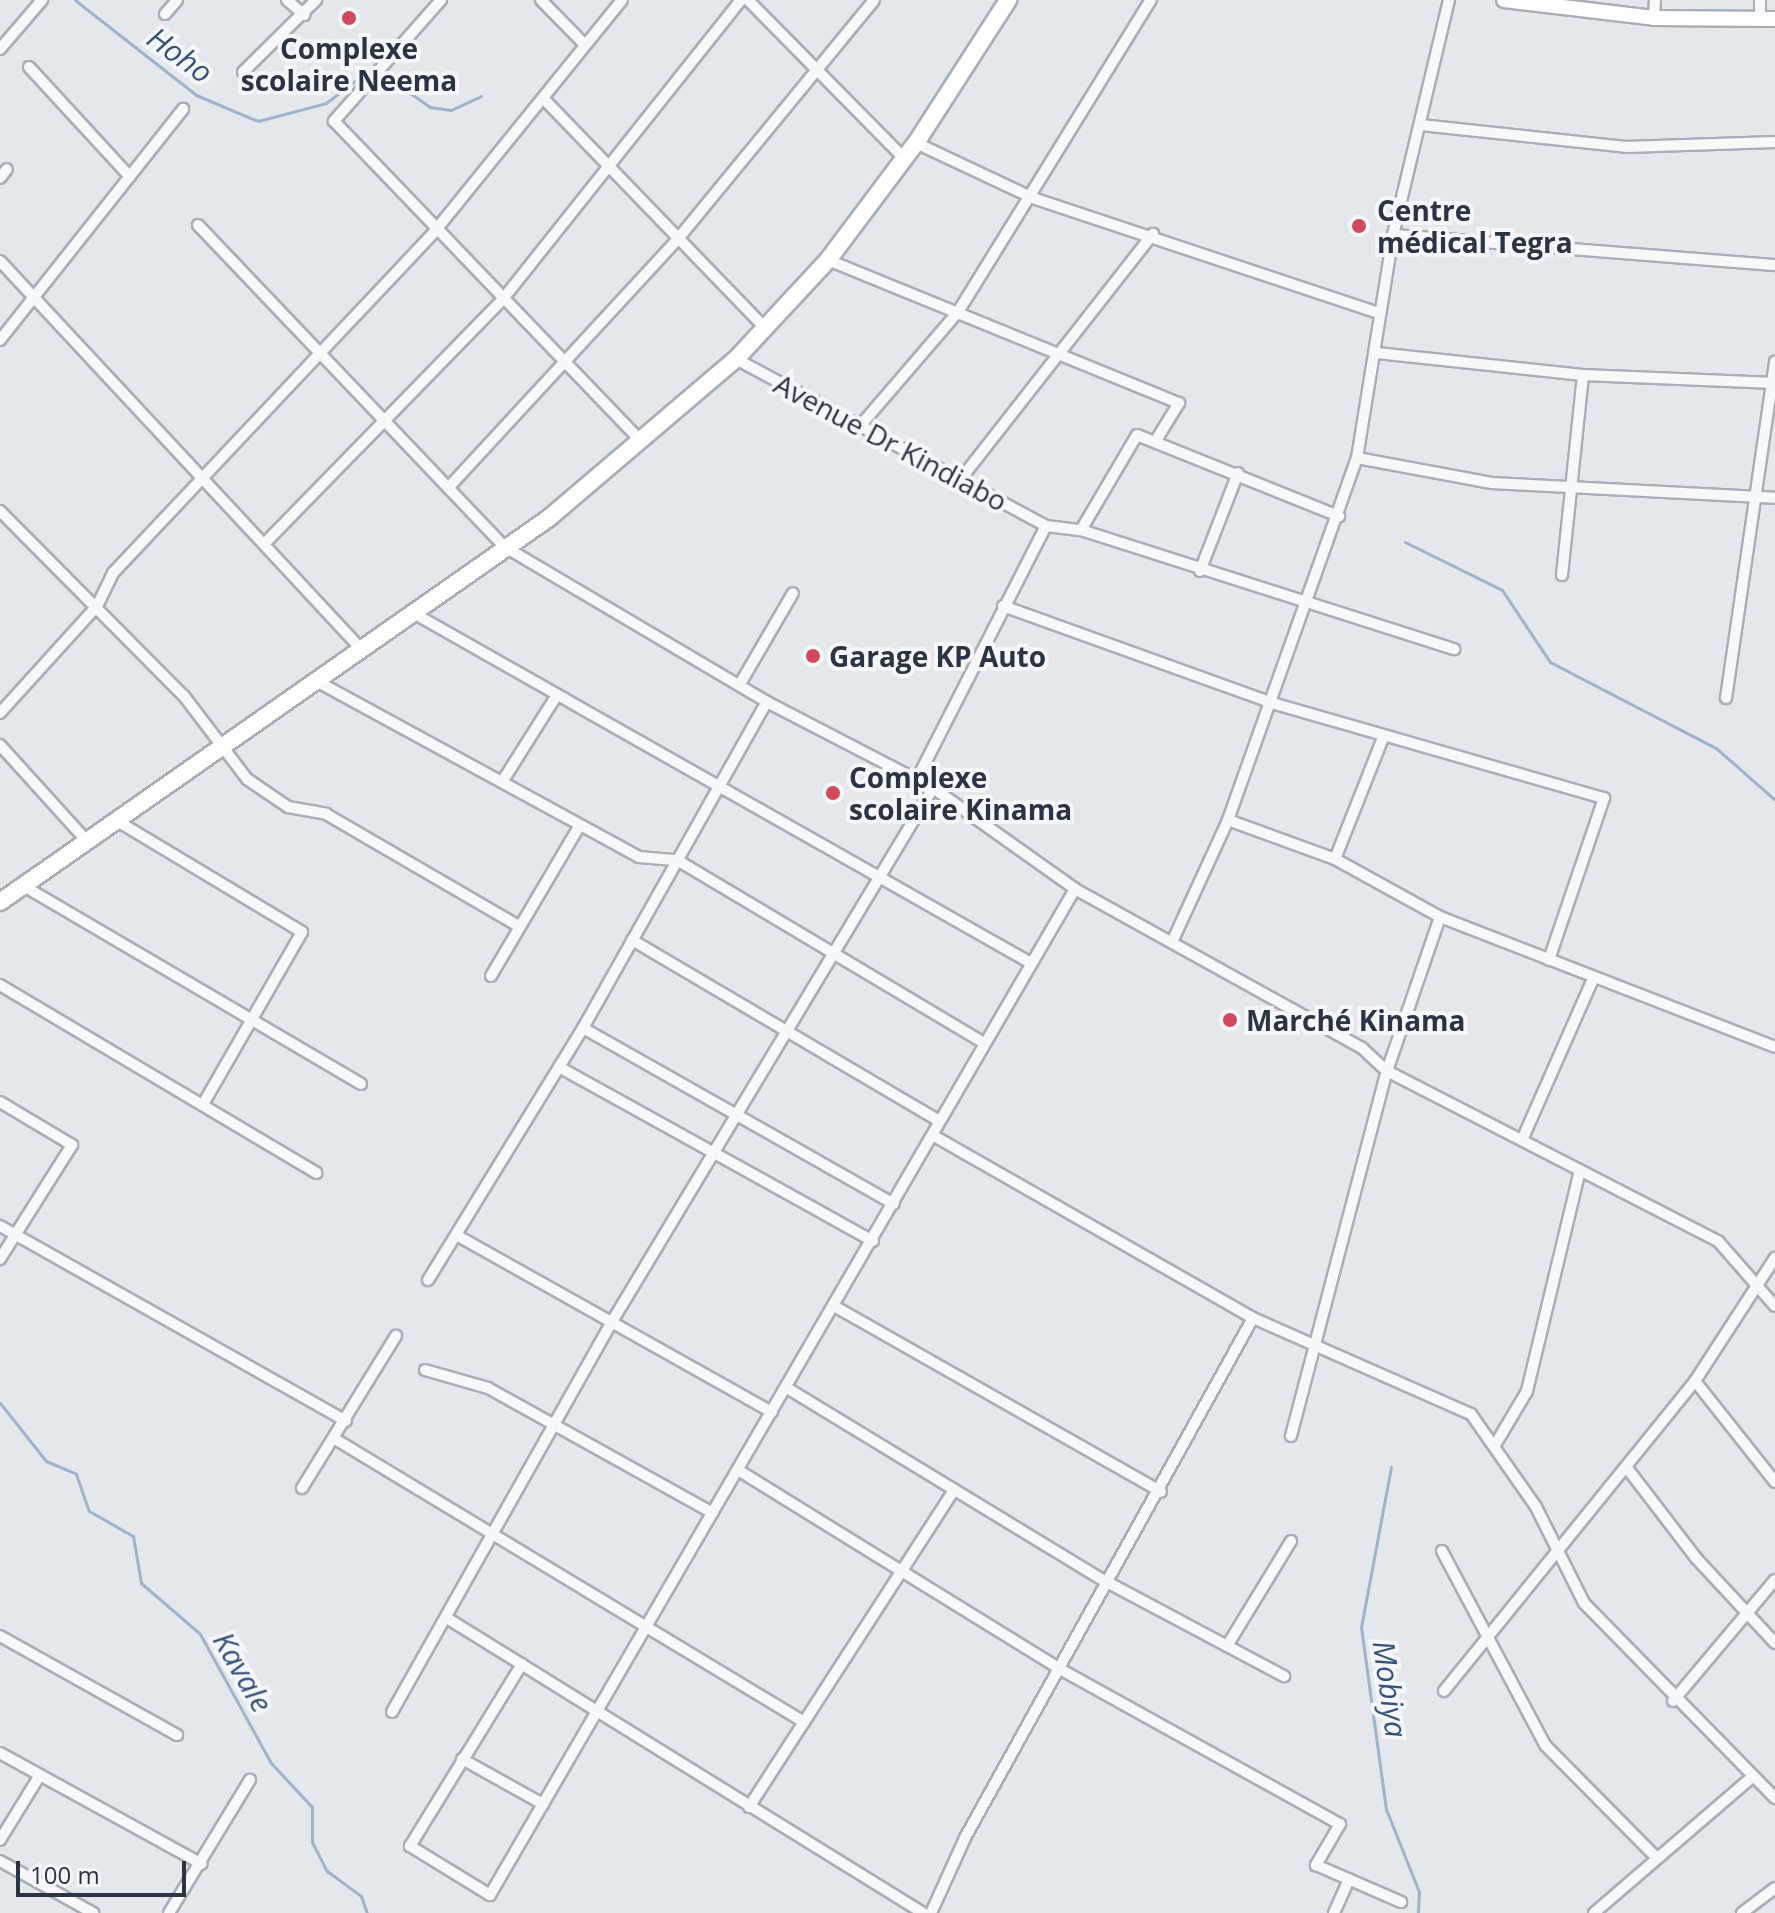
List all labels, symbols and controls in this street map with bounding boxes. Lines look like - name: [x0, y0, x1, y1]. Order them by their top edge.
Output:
- marker: Complexe scolaire Neema: [340, 9, 358, 27]
- water label: Hoho: [141, 19, 219, 91]
- place label: Complexe scolaire Neema: [241, 31, 457, 97]
- place label: Centre médical Tegra: [1377, 193, 1573, 259]
- marker: Centre médical Tegra: [1348, 215, 1370, 237]
- street label: Avenue Dr Kindiabo: [769, 366, 1013, 518]
- place label: Garage KP Auto: [829, 639, 1046, 673]
- marker: Garage KP Auto: [804, 647, 822, 665]
- place label: Complexe scolaire Kinama: [849, 760, 1072, 826]
- marker: Complexe scolaire Kinama: [824, 784, 842, 802]
- place label: Marché Kinama: [1246, 1003, 1466, 1037]
- marker: Marché Kinama: [1221, 1011, 1239, 1029]
- water label: Kavale: [206, 1625, 280, 1719]
- water label: Mobiya: [1365, 1638, 1415, 1740]
- scale bar: [20, 1845, 190, 1895]
- text: 100 m: [30, 1858, 100, 1891]

